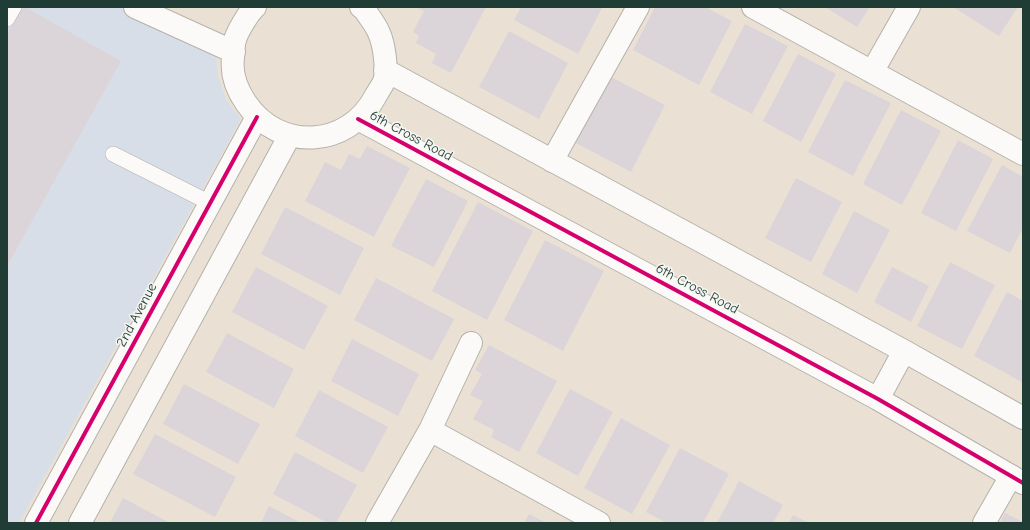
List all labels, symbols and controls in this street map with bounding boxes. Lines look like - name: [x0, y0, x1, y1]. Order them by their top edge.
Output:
- street label: 6th Cross Road: [367, 107, 455, 165]
- street label: 6th Cross Road: [653, 260, 741, 318]
- street label: 2nd Avenue: [113, 280, 161, 350]

